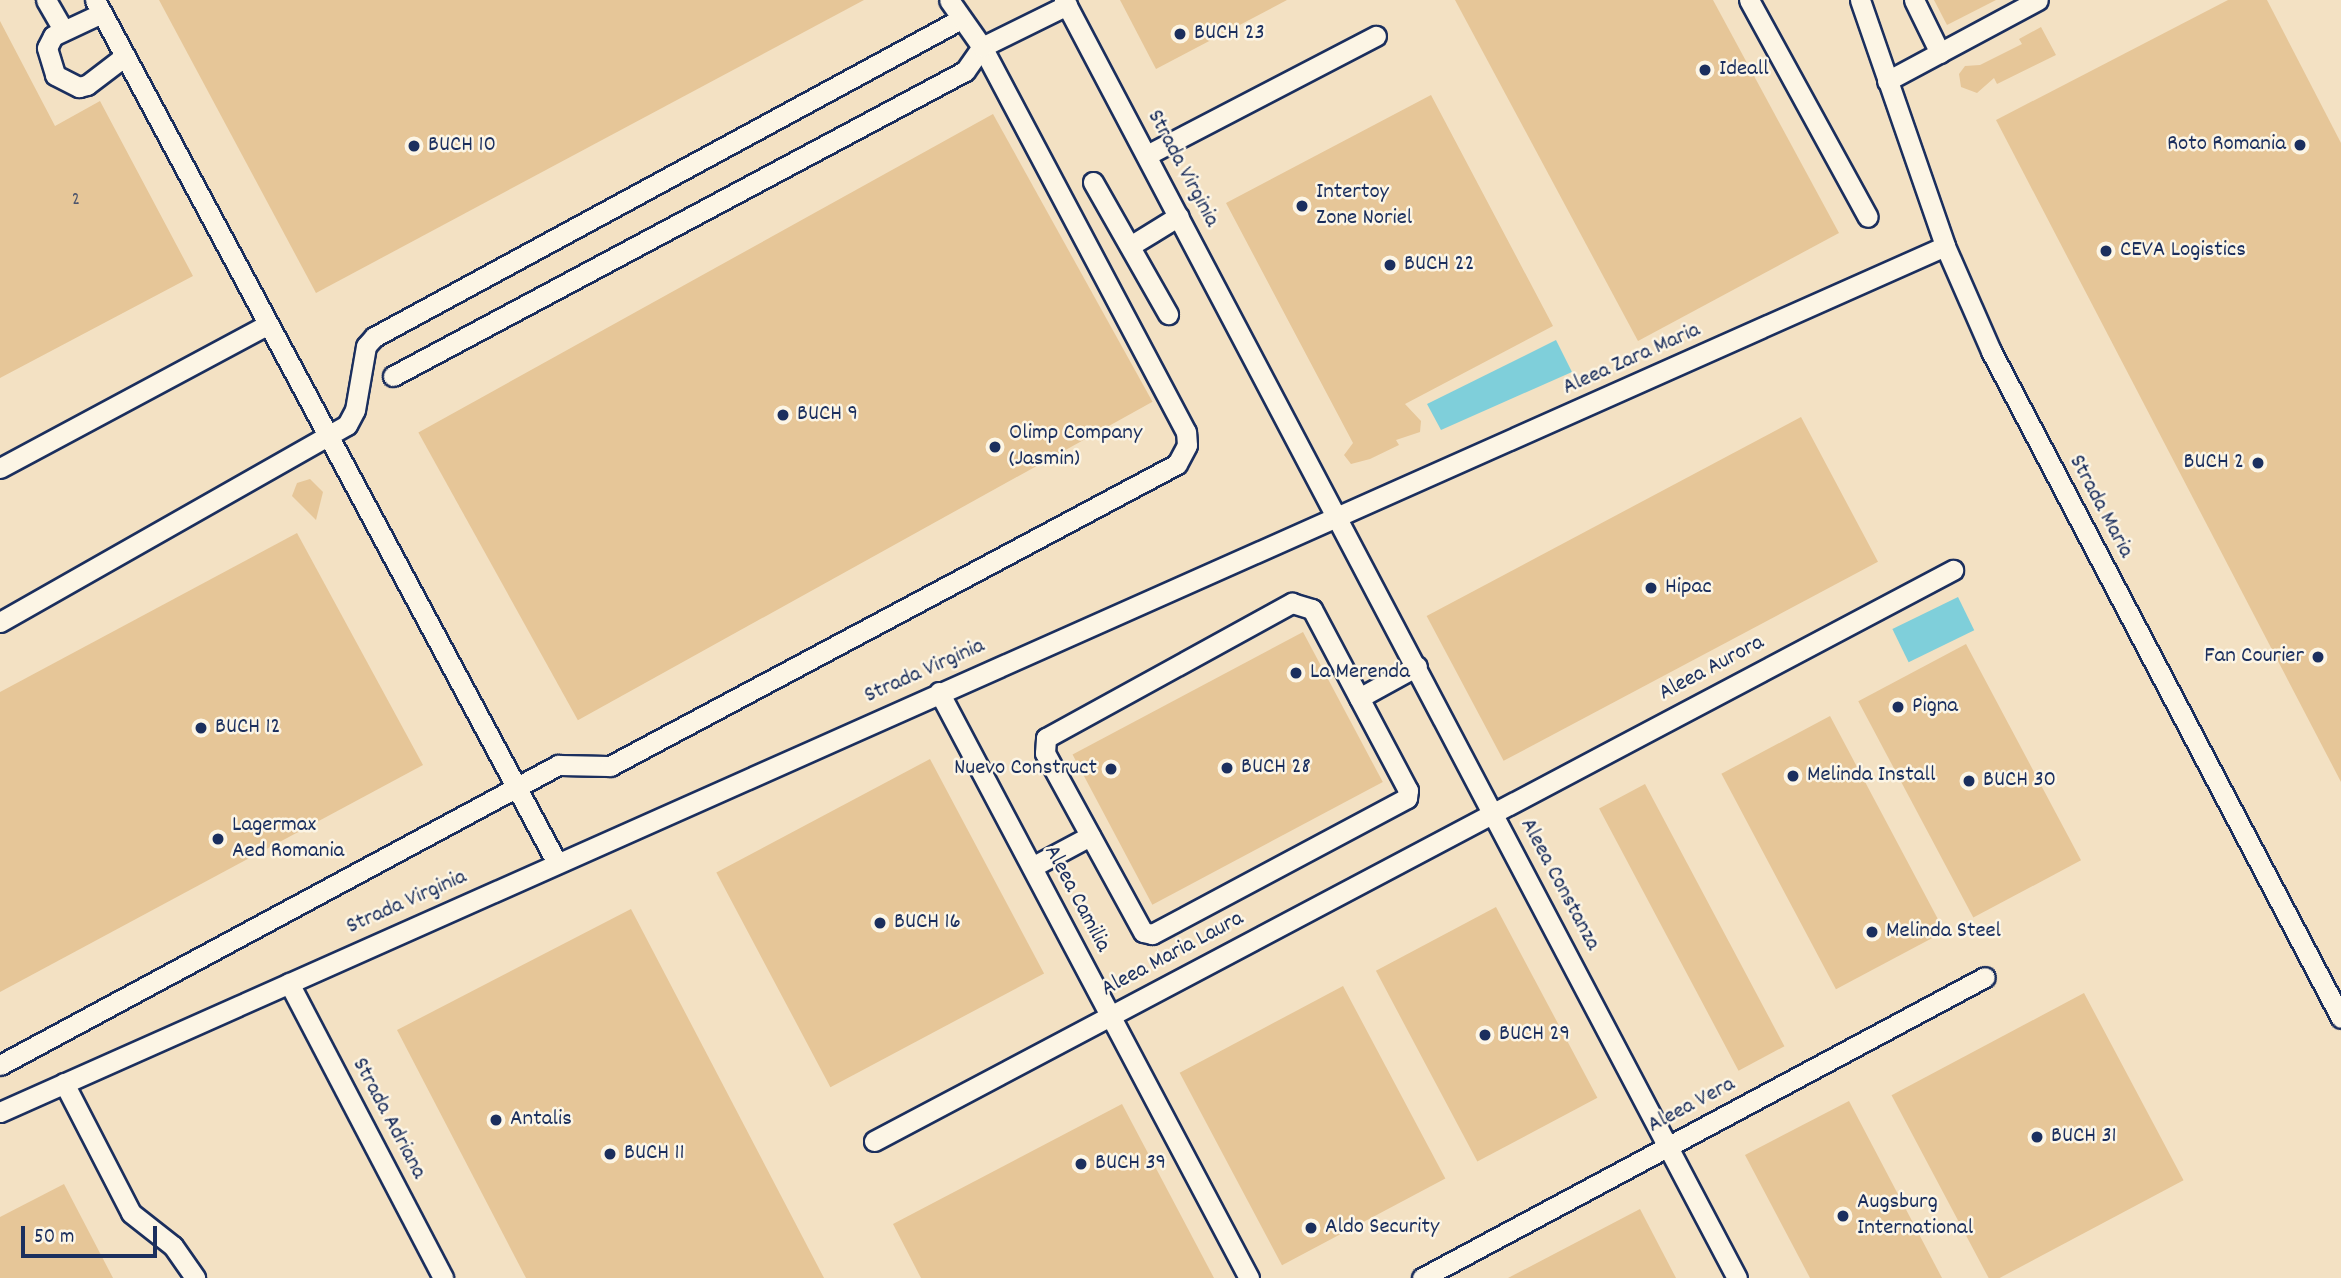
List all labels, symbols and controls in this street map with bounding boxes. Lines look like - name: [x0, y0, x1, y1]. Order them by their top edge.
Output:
- place label: BUCH 23: [1194, 20, 1265, 48]
- marker: BUCH 23: [1172, 26, 1188, 42]
- place label: Ideall: [1719, 56, 1769, 84]
- marker: Ideall: [1697, 62, 1713, 78]
- street label: Strada Virginia: [1140, 106, 1224, 232]
- place label: Roto Romania: [2167, 131, 2286, 159]
- place label: BUCH 10: [428, 132, 496, 160]
- marker: Roto Romania: [2292, 137, 2308, 153]
- marker: BUCH 10: [406, 138, 422, 154]
- place label: Intertoy Zone Noriel: [1316, 179, 1412, 233]
- house number: 2: [72, 190, 80, 212]
- marker: Intertoy Zone Noriel: [1294, 198, 1310, 214]
- place label: CEVA Logistics: [2120, 237, 2246, 265]
- marker: CEVA Logistics: [2098, 243, 2114, 259]
- place label: BUCH 22: [1404, 251, 1474, 279]
- marker: BUCH 22: [1382, 257, 1398, 273]
- street label: Aleea Zara Maria: [1559, 317, 1705, 403]
- place label: BUCH 9: [797, 401, 858, 429]
- marker: BUCH 9: [775, 407, 791, 423]
- place label: Olimp Company (Jasmin): [1009, 420, 1142, 474]
- marker: Olimp Company (Jasmin): [987, 439, 1003, 455]
- place label: BUCH 2: [2184, 449, 2244, 477]
- street label: Strada Maria: [2061, 451, 2139, 563]
- marker: BUCH 2: [2250, 455, 2266, 471]
- place label: Hipac: [1665, 574, 1712, 602]
- marker: Hipac: [1643, 580, 1659, 596]
- street label: Aleea Aurora: [1655, 630, 1769, 708]
- street label: Strada Virginia: [861, 633, 989, 711]
- place label: Fan Courier: [2204, 643, 2304, 671]
- marker: Fan Courier: [2310, 649, 2326, 665]
- place label: La Merenda: [1310, 659, 1410, 687]
- marker: La Merenda: [1288, 665, 1304, 681]
- place label: Pigna: [1912, 693, 1958, 721]
- marker: Pigna: [1890, 699, 1906, 715]
- place label: BUCH 12: [215, 714, 280, 742]
- marker: BUCH 12: [193, 720, 209, 736]
- place label: BUCH 28: [1241, 754, 1311, 782]
- place label: Nuevo Construct: [954, 755, 1097, 783]
- marker: BUCH 28: [1219, 760, 1235, 776]
- marker: Nuevo Construct: [1103, 761, 1119, 777]
- place label: Melinda Install: [1807, 762, 1935, 790]
- place label: BUCH 30: [1983, 767, 2056, 795]
- marker: Melinda Install: [1785, 768, 1801, 784]
- marker: BUCH 30: [1961, 773, 1977, 789]
- place label: Lagermax Aed Romania: [232, 812, 344, 866]
- street label: Aleea Constanza: [1513, 814, 1605, 956]
- marker: Lagermax Aed Romania: [210, 831, 226, 847]
- street label: Aleea Camilia: [1036, 841, 1116, 957]
- street label: Strada Virginia: [343, 864, 471, 942]
- street label: Aleea Maria Laura: [1097, 906, 1249, 1004]
- place label: BUCH 16: [894, 909, 961, 937]
- marker: BUCH 16: [872, 915, 888, 931]
- place label: Melinda Steel: [1886, 918, 2001, 946]
- marker: Melinda Steel: [1864, 924, 1880, 940]
- place label: BUCH 29: [1499, 1021, 1570, 1049]
- marker: BUCH 29: [1477, 1027, 1493, 1043]
- street label: Strada Adriana: [345, 1054, 431, 1184]
- street label: Aleea Vera: [1644, 1072, 1740, 1140]
- place label: Antalis: [510, 1106, 572, 1134]
- marker: Antalis: [488, 1112, 504, 1128]
- place label: BUCH 31: [2051, 1123, 2117, 1151]
- marker: BUCH 31: [2029, 1129, 2045, 1145]
- place label: BUCH 11: [624, 1140, 684, 1168]
- marker: BUCH 11: [602, 1146, 618, 1162]
- place label: BUCH 39: [1095, 1150, 1166, 1178]
- marker: BUCH 39: [1073, 1156, 1089, 1172]
- place label: Augsburg International: [1857, 1189, 1973, 1243]
- marker: Augsburg International: [1835, 1208, 1851, 1224]
- scale bar: [24, 1212, 161, 1256]
- place label: Aldo Security: [1325, 1214, 1439, 1242]
- marker: Aldo Security: [1303, 1220, 1319, 1236]
- text: 50 m: [34, 1223, 74, 1253]

